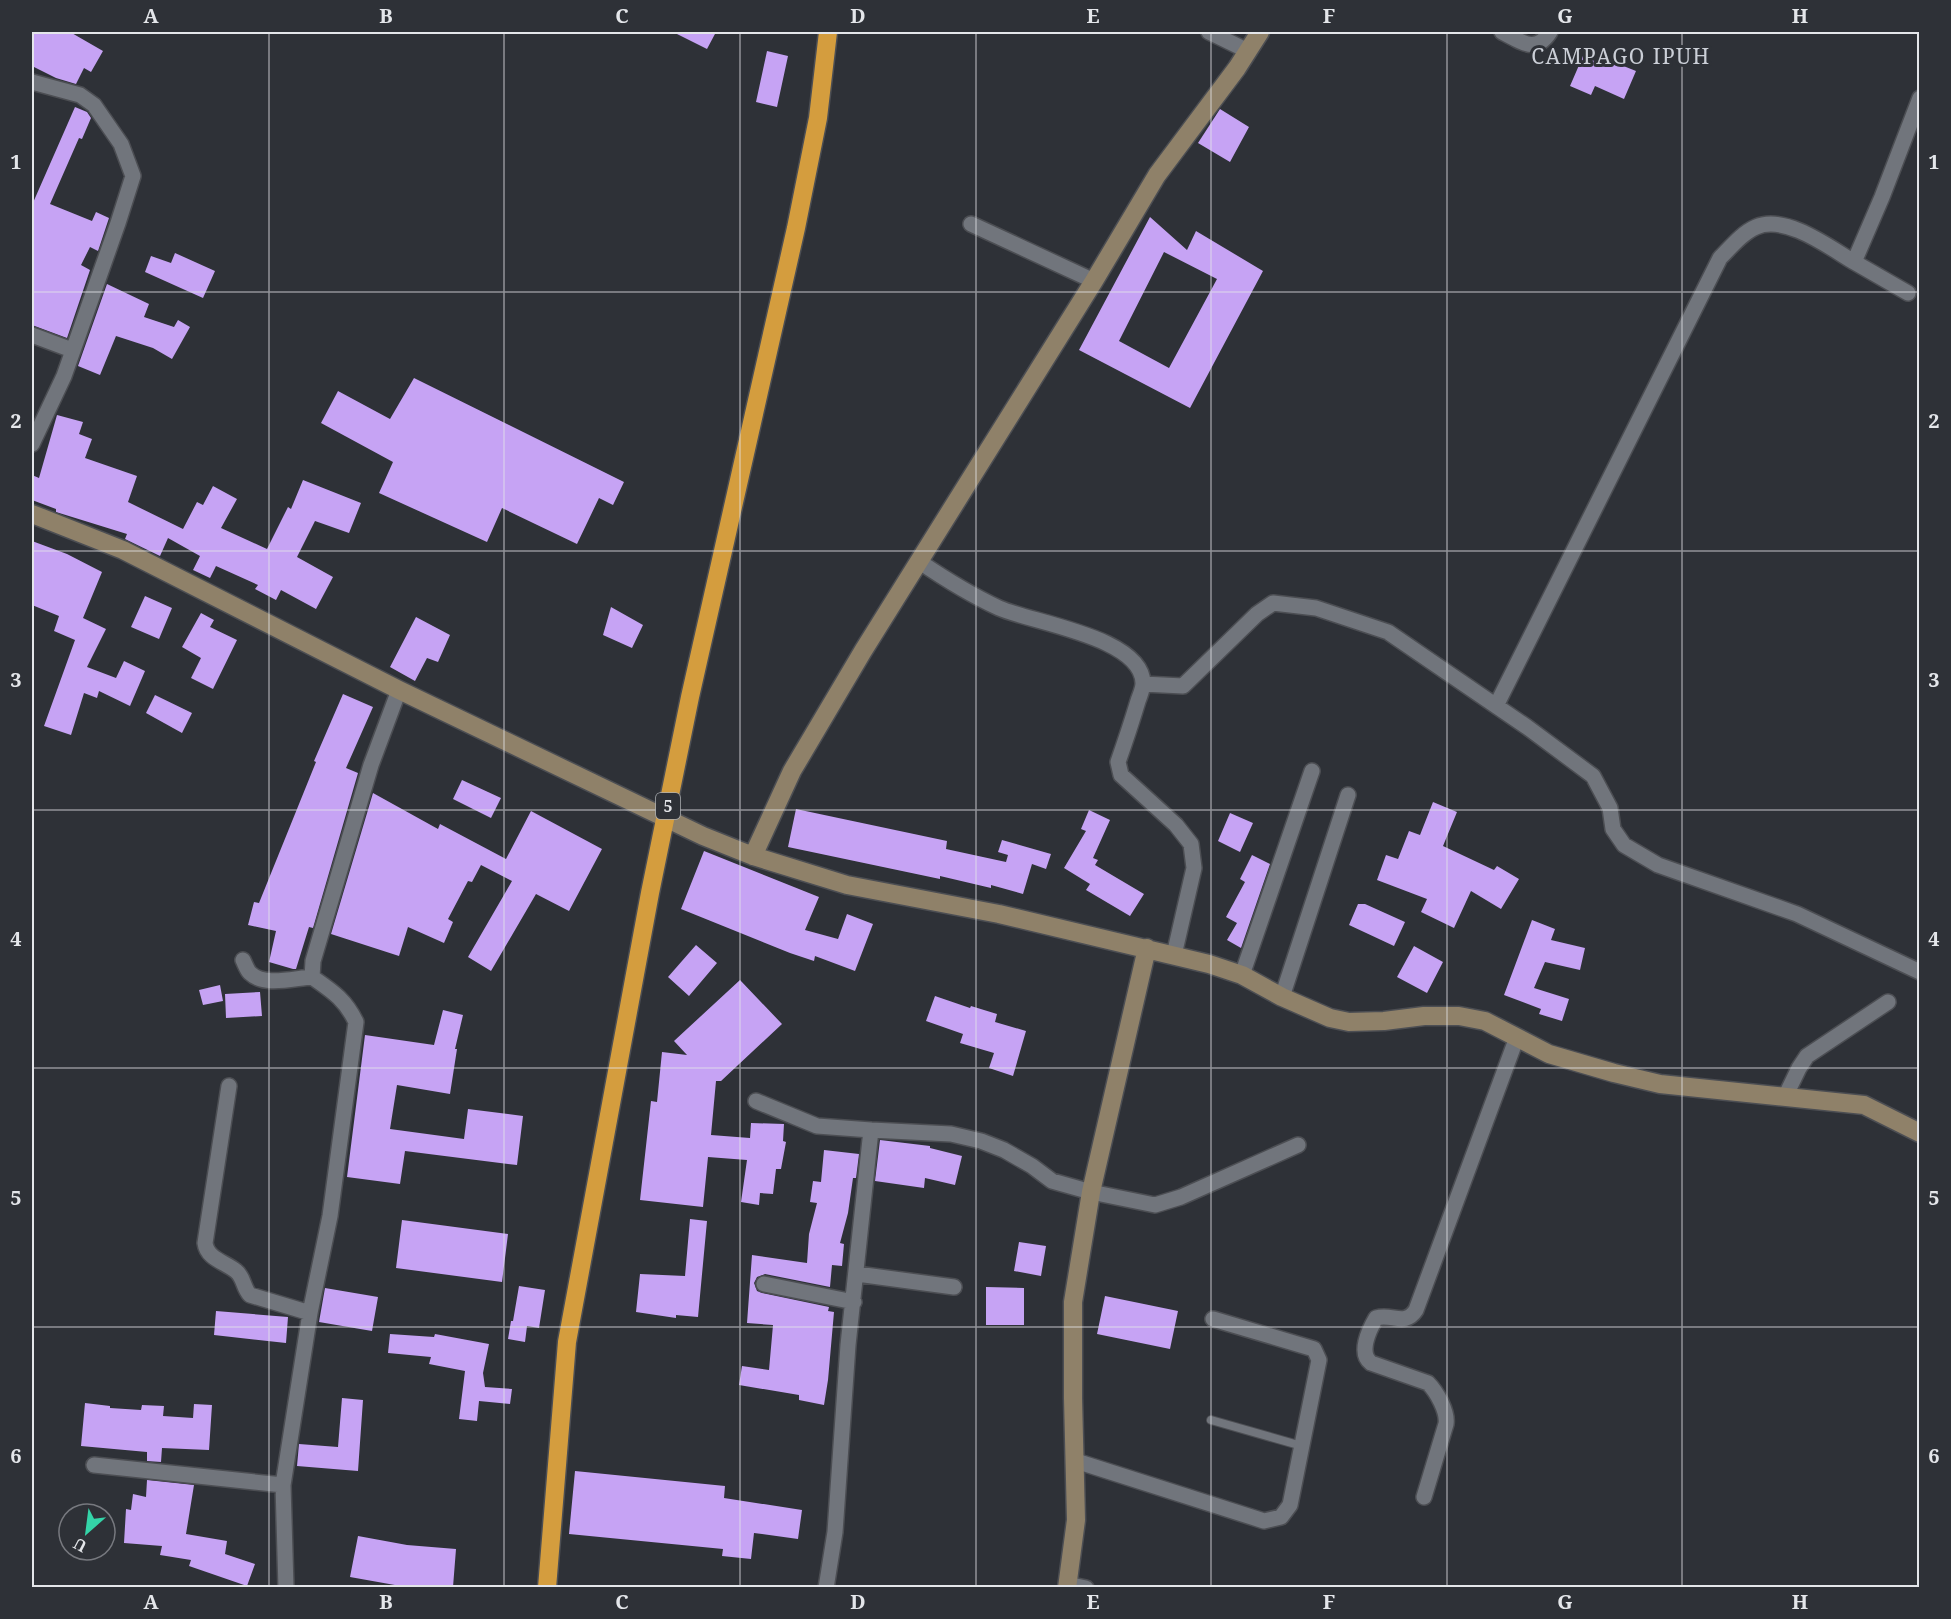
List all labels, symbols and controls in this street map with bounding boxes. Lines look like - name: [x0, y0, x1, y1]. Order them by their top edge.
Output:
- text: A: [143, 2, 159, 29]
- text: B: [379, 2, 393, 29]
- text: C: [615, 2, 629, 29]
- text: D: [850, 2, 866, 29]
- text: E: [1086, 2, 1100, 29]
- text: F: [1323, 2, 1335, 29]
- text: G: [1557, 2, 1573, 29]
- text: H: [1792, 2, 1808, 29]
- district label: CAMPAGO IPUH: [1531, 42, 1711, 70]
- text: 1: [10, 148, 22, 175]
- text: 1: [1928, 148, 1940, 175]
- text: 2: [10, 407, 22, 434]
- text: 2: [1928, 407, 1940, 434]
- text: 3: [10, 666, 22, 693]
- text: 3: [1928, 666, 1940, 693]
- road number: 5: [656, 793, 680, 819]
- text: 4: [10, 925, 22, 952]
- text: 4: [1928, 925, 1940, 952]
- text: 5: [10, 1184, 22, 1211]
- text: 5: [1928, 1184, 1940, 1211]
- text: 6: [10, 1442, 22, 1469]
- text: 6: [1928, 1442, 1940, 1469]
- north arrow: [57, 1502, 117, 1562]
- text: U: [69, 1533, 90, 1558]
- text: A: [143, 1588, 159, 1615]
- text: B: [379, 1588, 393, 1615]
- text: C: [615, 1588, 629, 1615]
- text: D: [850, 1588, 866, 1615]
- text: E: [1086, 1588, 1100, 1615]
- text: F: [1323, 1588, 1335, 1615]
- text: G: [1557, 1588, 1573, 1615]
- text: H: [1792, 1588, 1808, 1615]

